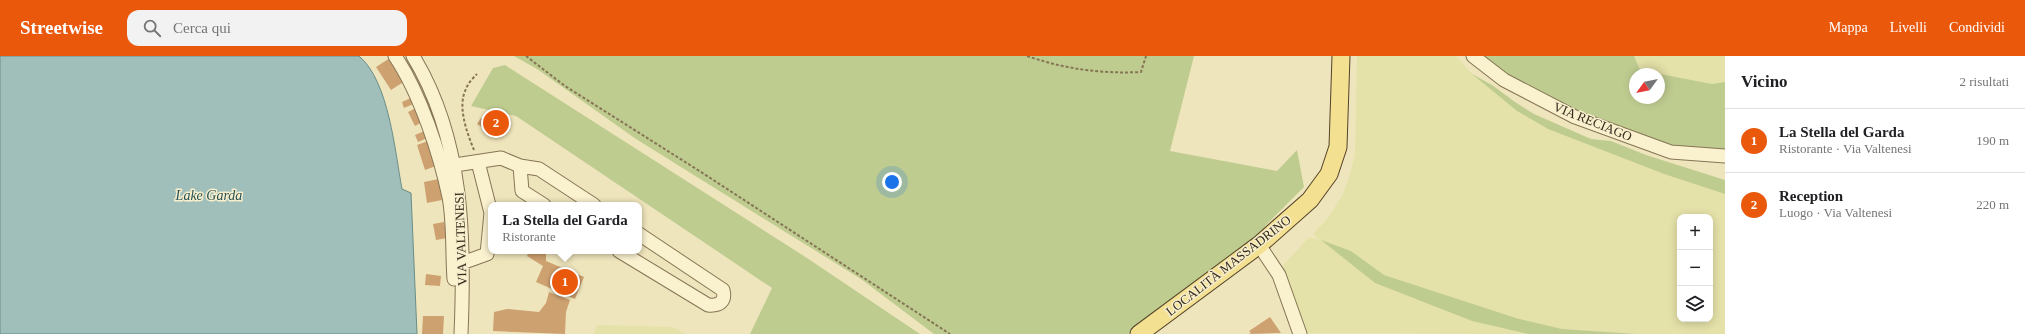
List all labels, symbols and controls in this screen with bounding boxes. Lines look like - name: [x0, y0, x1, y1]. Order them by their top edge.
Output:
- search box: [127, 10, 407, 46]
- text: Streetwise: [20, 17, 103, 38]
- icon: search: [141, 17, 163, 39]
- text: Cerca qui: [173, 20, 231, 36]
- text: Mappa: [1829, 20, 1868, 35]
- text: Livelli: [1890, 20, 1927, 35]
- text: Condividi: [1949, 20, 2005, 35]
- north arrow: [1629, 68, 1665, 104]
- text: Vicino: [1741, 72, 1788, 91]
- text: 2 risultati: [1960, 74, 2009, 89]
- street label: VIA RECIAGO: [1551, 99, 1634, 144]
- pin: 2: [483, 108, 509, 138]
- text: La Stella del Garda: [1779, 124, 1904, 140]
- text: 1: [1751, 133, 1757, 148]
- text: 190 m: [1976, 133, 2009, 148]
- text: Ristorante · Via Valtenesi: [1779, 141, 1912, 156]
- your location: [882, 172, 902, 192]
- water label: Lake Garda: [175, 188, 242, 203]
- text: Reception: [1779, 188, 1843, 204]
- street label: VIA VALTENESI: [451, 192, 470, 286]
- text: 2: [1751, 197, 1757, 212]
- text: 220 m: [1976, 197, 2009, 212]
- popup: [488, 202, 642, 254]
- text: Luogo · Via Valtenesi: [1779, 205, 1892, 220]
- text: La Stella del Garda: [502, 212, 628, 228]
- street label: LOCALITÀ MASSADRINO: [1163, 212, 1294, 319]
- map controls: [1677, 214, 1713, 322]
- button: +: [1677, 214, 1713, 250]
- text: Ristorante: [502, 229, 556, 244]
- button: −: [1677, 250, 1713, 286]
- pin: 1: [552, 267, 578, 297]
- button: layers: [1677, 286, 1713, 322]

